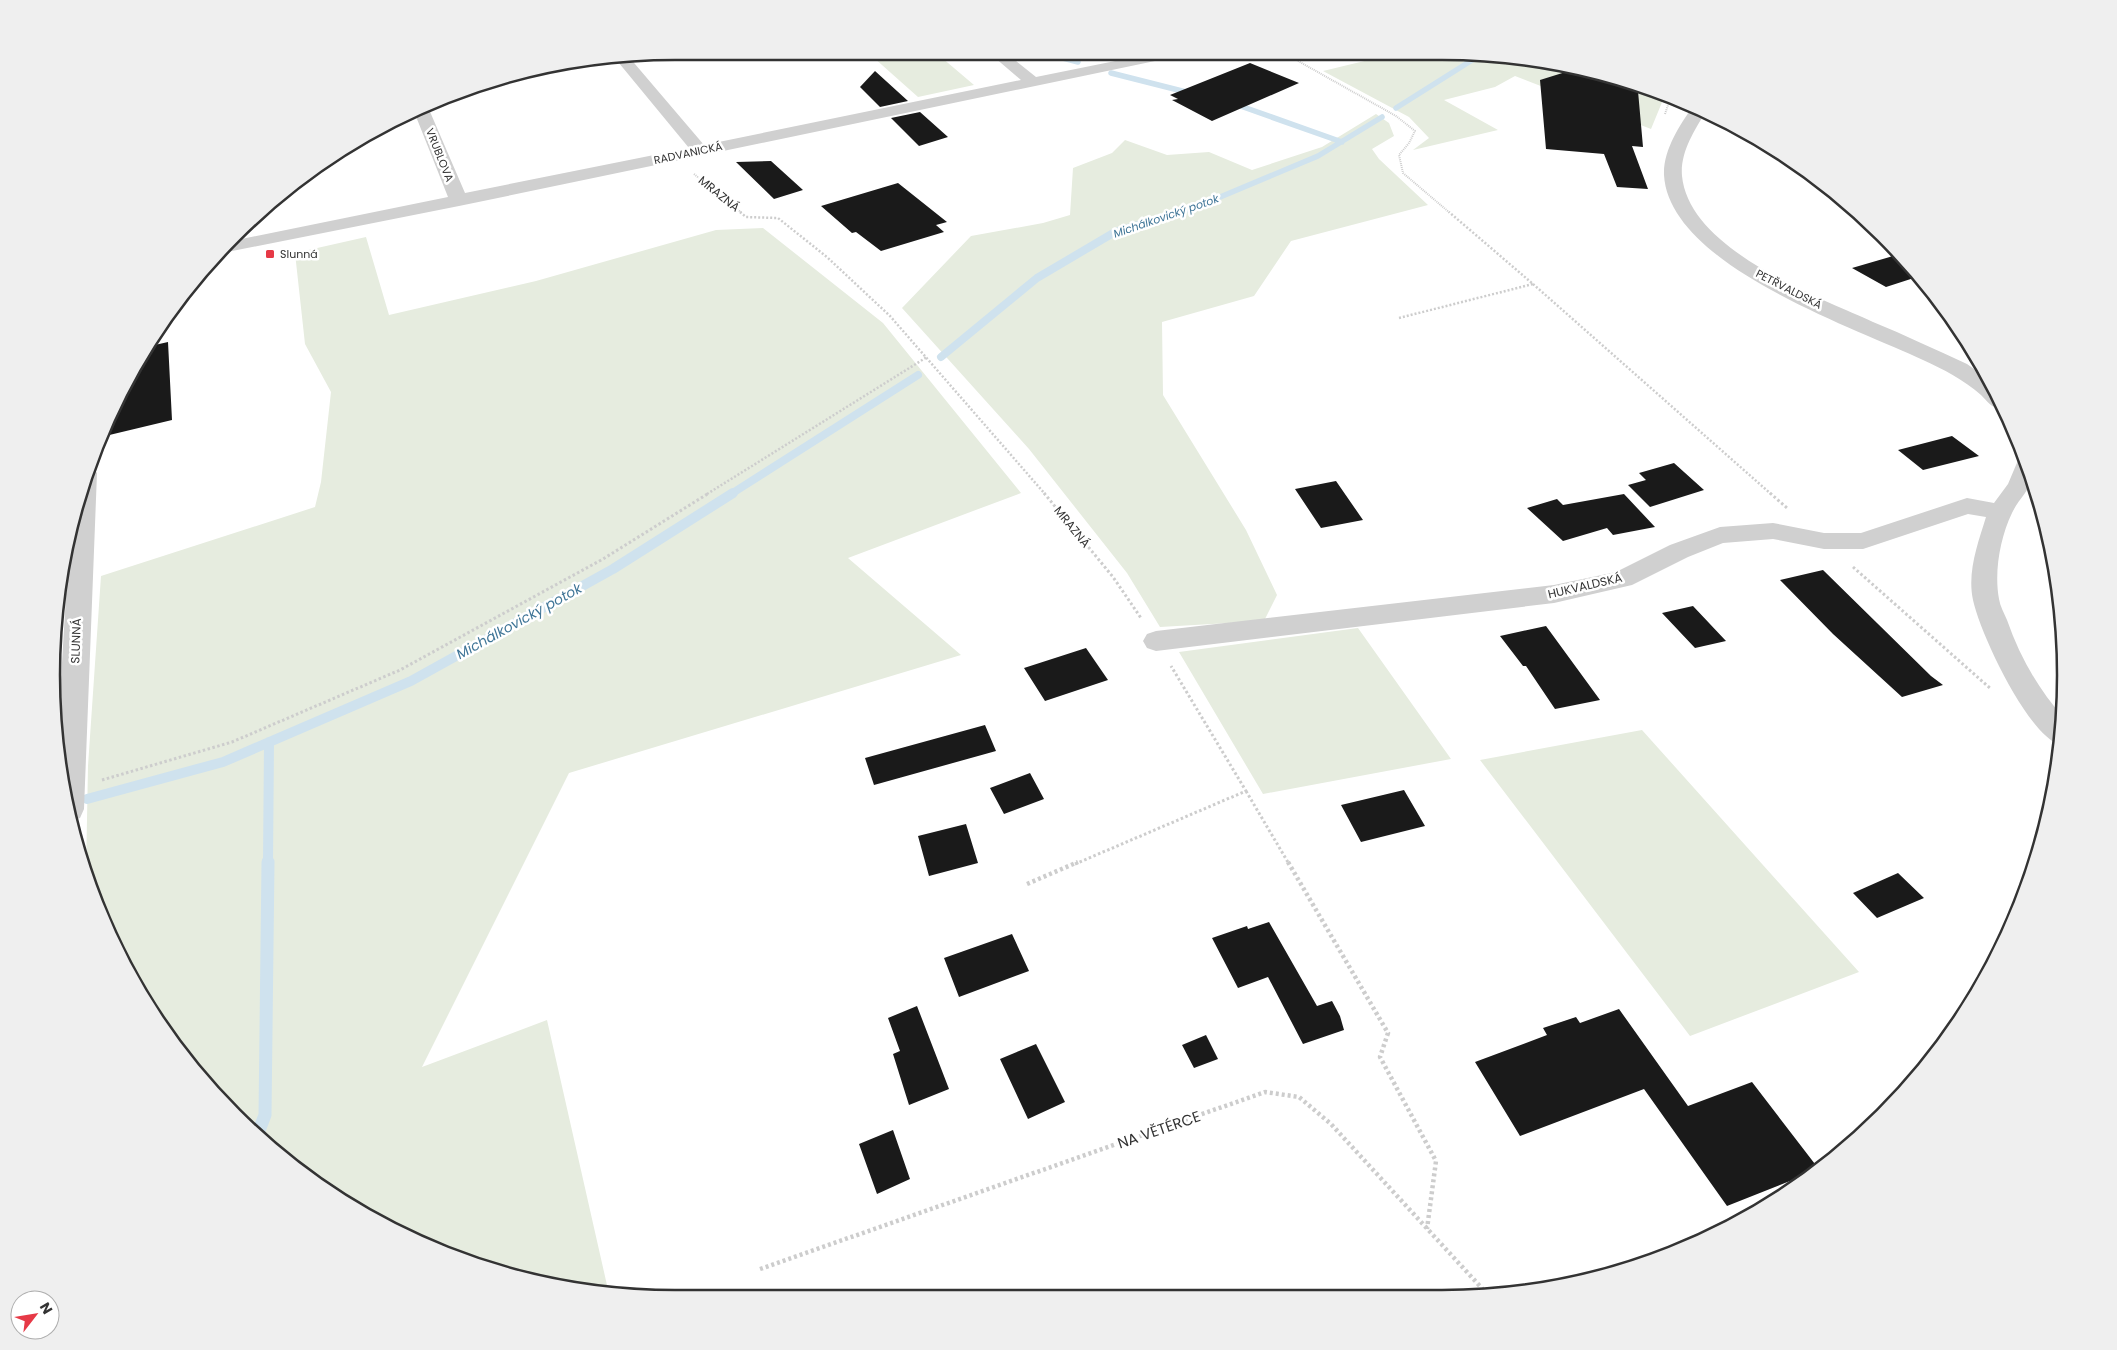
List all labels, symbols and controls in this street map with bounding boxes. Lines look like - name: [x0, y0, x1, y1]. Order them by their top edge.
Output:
- street label: VRUBLOVA: [422, 126, 458, 185]
- street label: RADVANICKÁ: [652, 138, 724, 168]
- street label: MRAZNÁ: [695, 172, 744, 216]
- water label: Michálkovický potok: [1111, 190, 1222, 242]
- place label: Slunná: [280, 246, 318, 262]
- marker: Slunná: [264, 248, 276, 260]
- street label: PETŘVALDSKÁ: [1753, 265, 1825, 313]
- street label: MRAZNÁ: [1050, 502, 1094, 551]
- street label: HUKVALDSKÁ: [1546, 569, 1624, 602]
- water label: Michálkovický potok: [453, 578, 586, 664]
- street label: SLUNNÁ: [66, 618, 85, 664]
- street label: NA VĚTÉRCE: [1114, 1105, 1203, 1154]
- north arrow: [10, 1290, 60, 1340]
- text: N: [35, 1299, 57, 1318]

